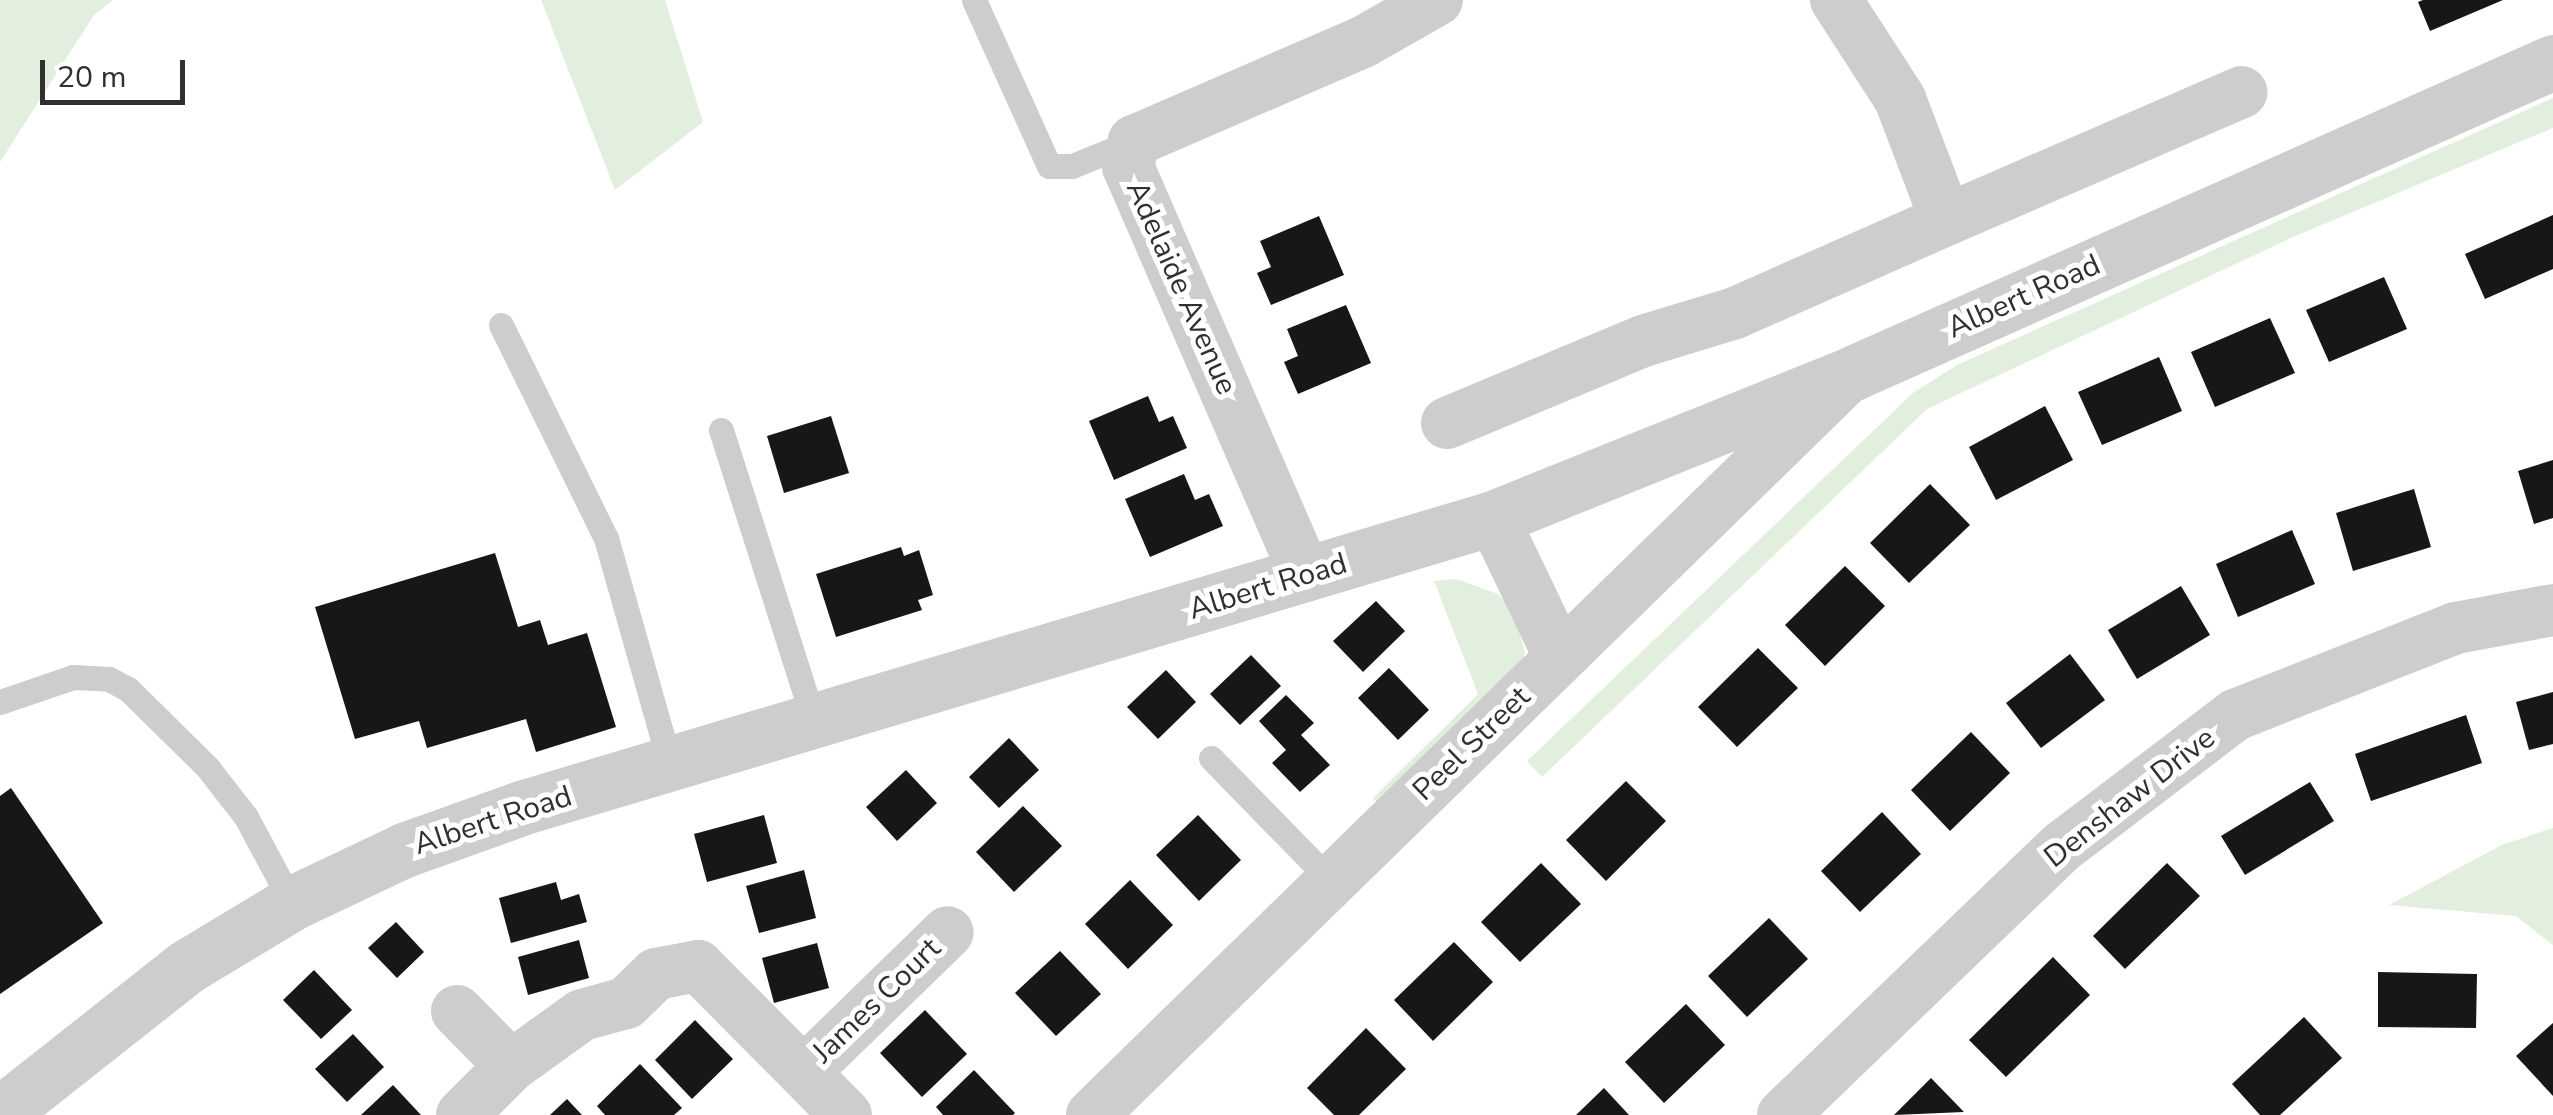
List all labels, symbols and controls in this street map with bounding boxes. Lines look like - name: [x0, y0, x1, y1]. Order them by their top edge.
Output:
- scale bar: [45, 40, 190, 102]
- text: 20 m: [57, 57, 126, 98]
- street label: Adelaide Avenue: [1118, 176, 1244, 400]
- street label: Albert Road: [1942, 247, 2106, 347]
- street label: Albert Road: [1184, 546, 1352, 628]
- street label: Peel Street: [1406, 679, 1538, 809]
- street label: Denshaw Drive: [2038, 720, 2222, 876]
- street label: Albert Road: [410, 779, 576, 863]
- street label: James Court: [805, 931, 949, 1071]

